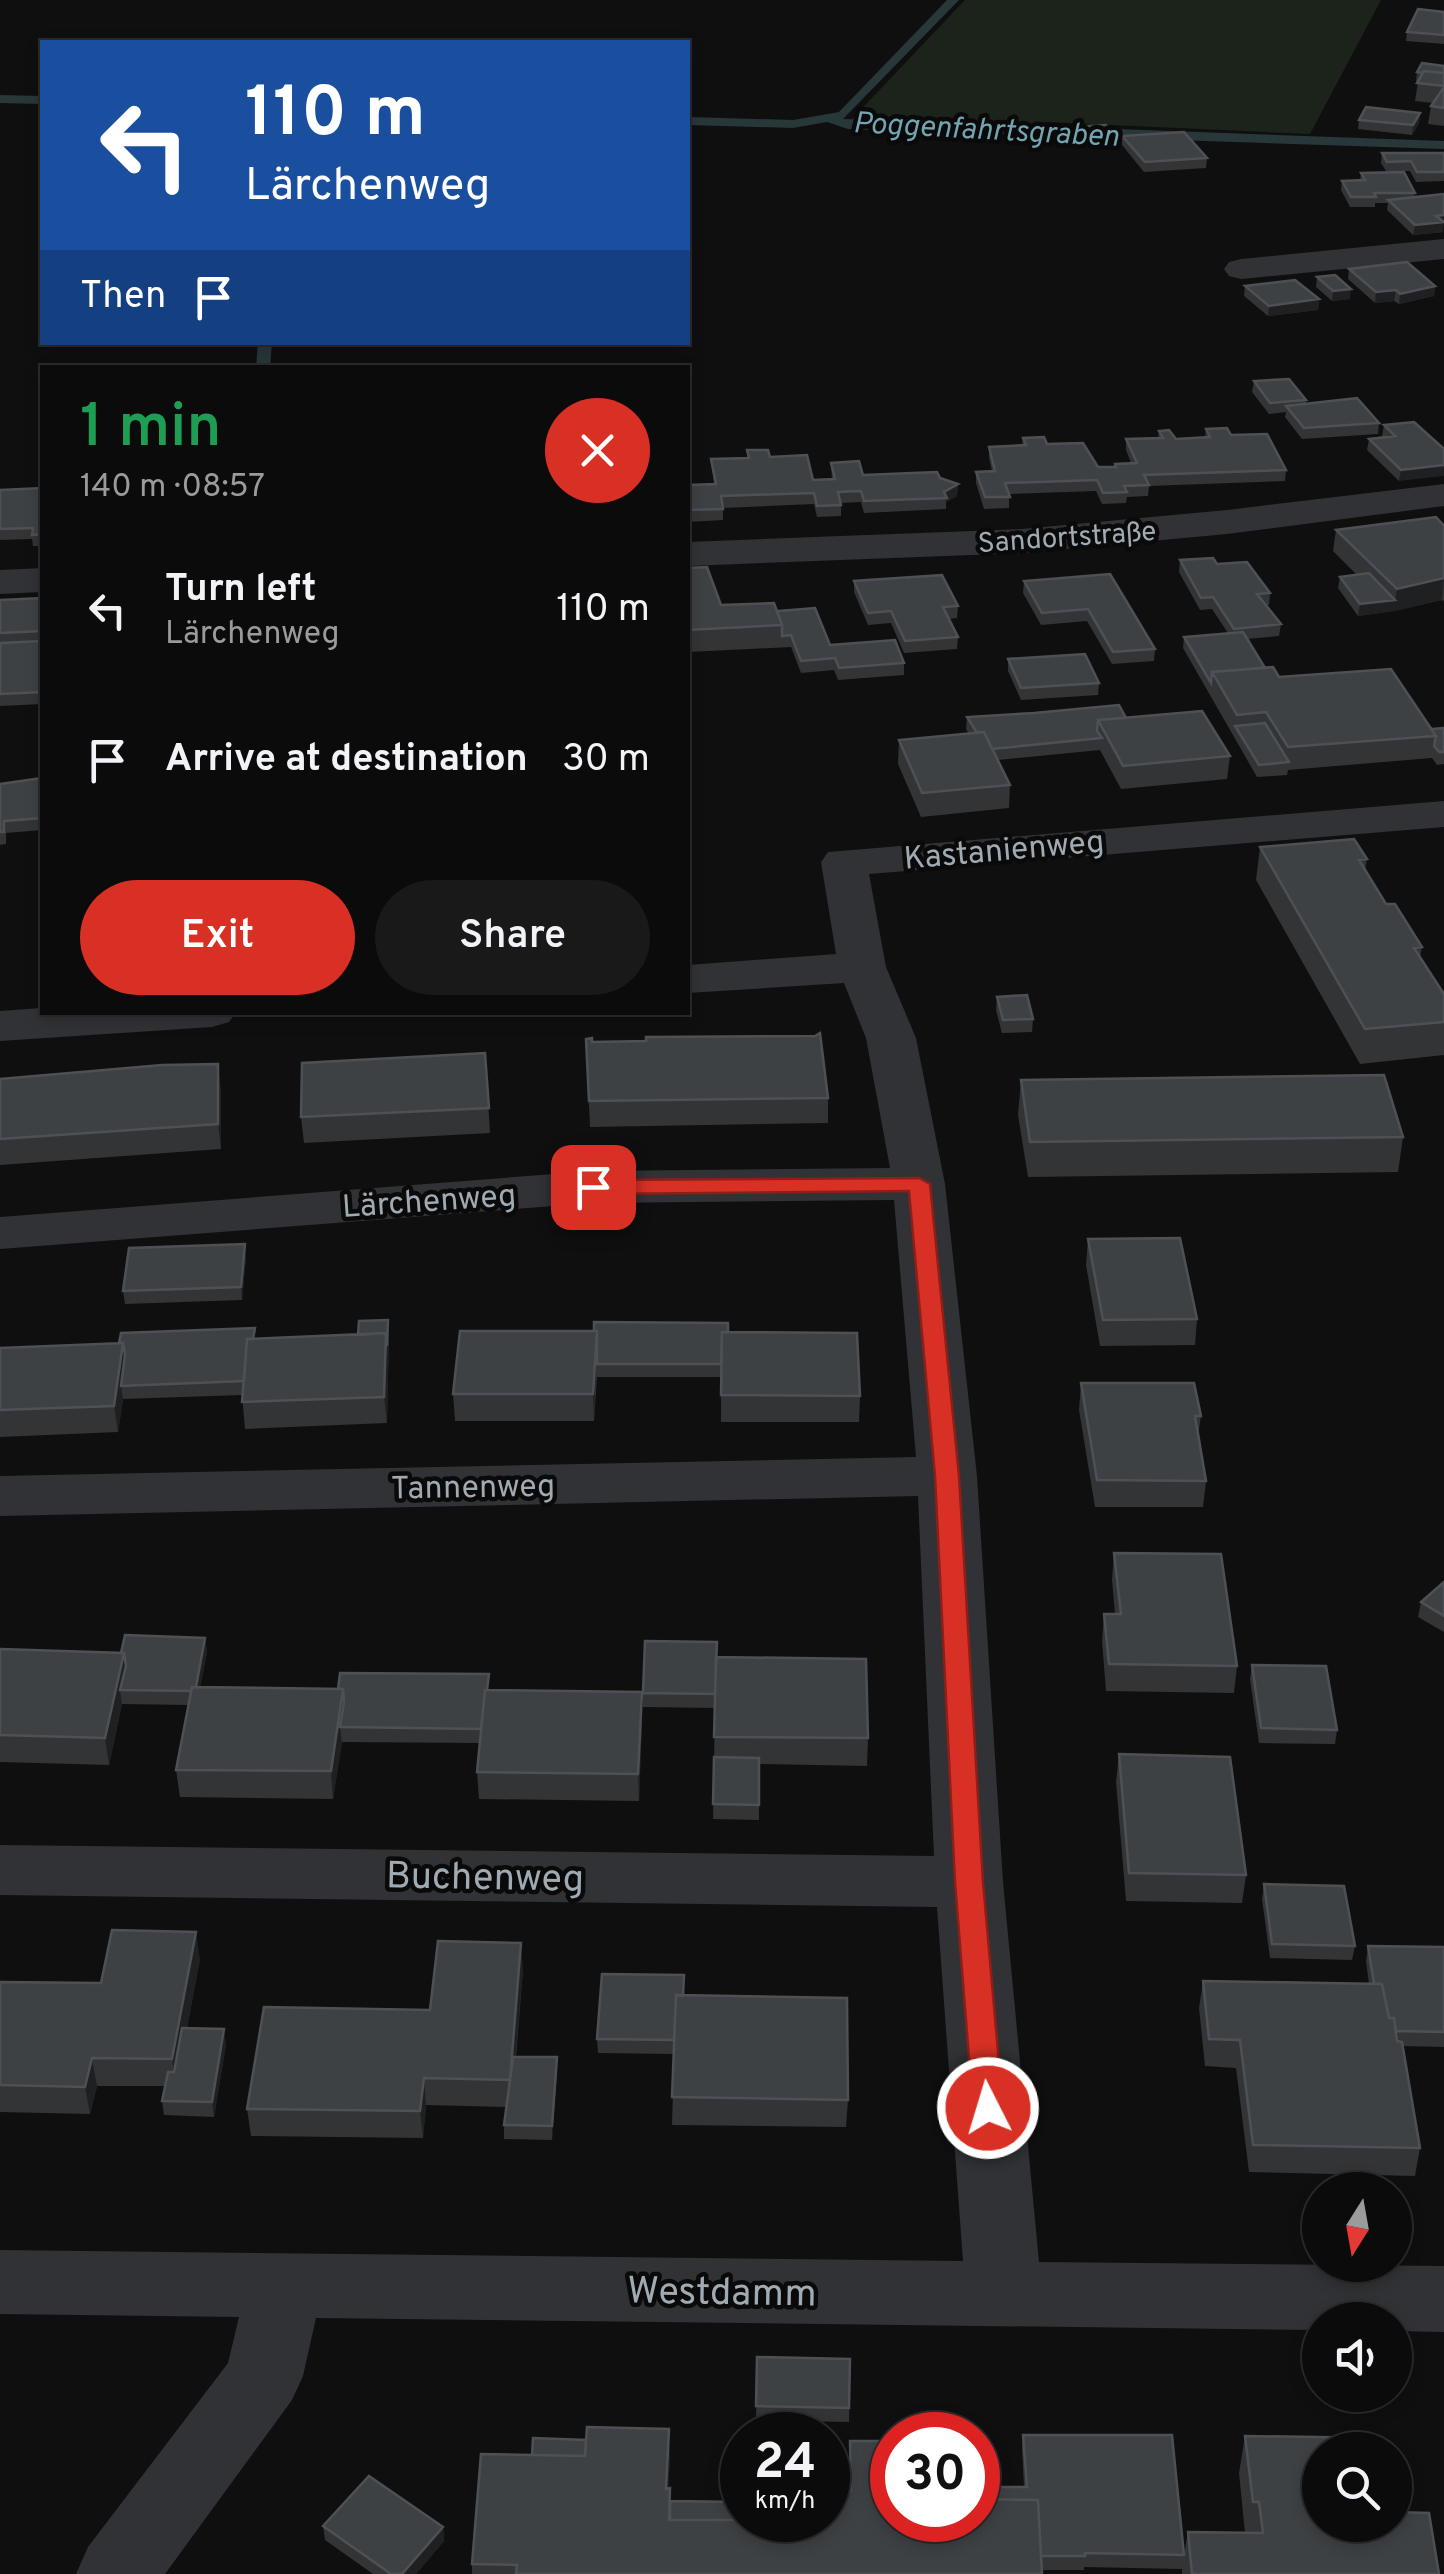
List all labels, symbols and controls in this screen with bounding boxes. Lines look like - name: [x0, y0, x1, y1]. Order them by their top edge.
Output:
- text: 110 m: [245, 72, 426, 161]
- icon: left: [80, 80, 210, 210]
- water label: Poggenfahrtsgraben: [852, 106, 1120, 157]
- text: Lärchenweg: [245, 159, 490, 216]
- icon: arrive: [186, 270, 241, 325]
- text: Then: [80, 273, 166, 322]
- text: 1 min: [80, 392, 221, 468]
- button: close: [545, 398, 650, 503]
- text: 140 m · 08:57: [80, 468, 265, 508]
- street label: Sandortstraße: [977, 515, 1158, 563]
- text: Turn left: [165, 566, 317, 615]
- icon: left: [80, 583, 135, 638]
- text: 110 m: [556, 586, 650, 635]
- text: Lärchenweg: [165, 615, 339, 655]
- icon: arrive: [80, 733, 135, 788]
- text: Arrive at destination: [165, 736, 528, 785]
- text: 30 m: [562, 736, 650, 785]
- street label: Kastanienweg: [902, 823, 1106, 881]
- button: Exit: [80, 880, 355, 995]
- button: Share: [375, 880, 650, 995]
- pin: [551, 1145, 636, 1230]
- icon: arrive: [566, 1160, 621, 1215]
- street label: Lärchenweg: [341, 1177, 518, 1229]
- street label: Tannenweg: [391, 1468, 556, 1510]
- street label: Buchenweg: [385, 1853, 584, 1906]
- position arrow: [936, 2056, 1040, 2160]
- north arrow: [1302, 2172, 1412, 2282]
- map controls: [1302, 2172, 1412, 2542]
- street label: Westdamm: [627, 2268, 817, 2321]
- button: sound: [1302, 2302, 1412, 2412]
- speed limit sign: 30: [870, 2412, 1000, 2542]
- button: search: [1302, 2432, 1412, 2542]
- text: 24: [754, 2433, 816, 2496]
- text: km/h: [755, 2486, 815, 2518]

